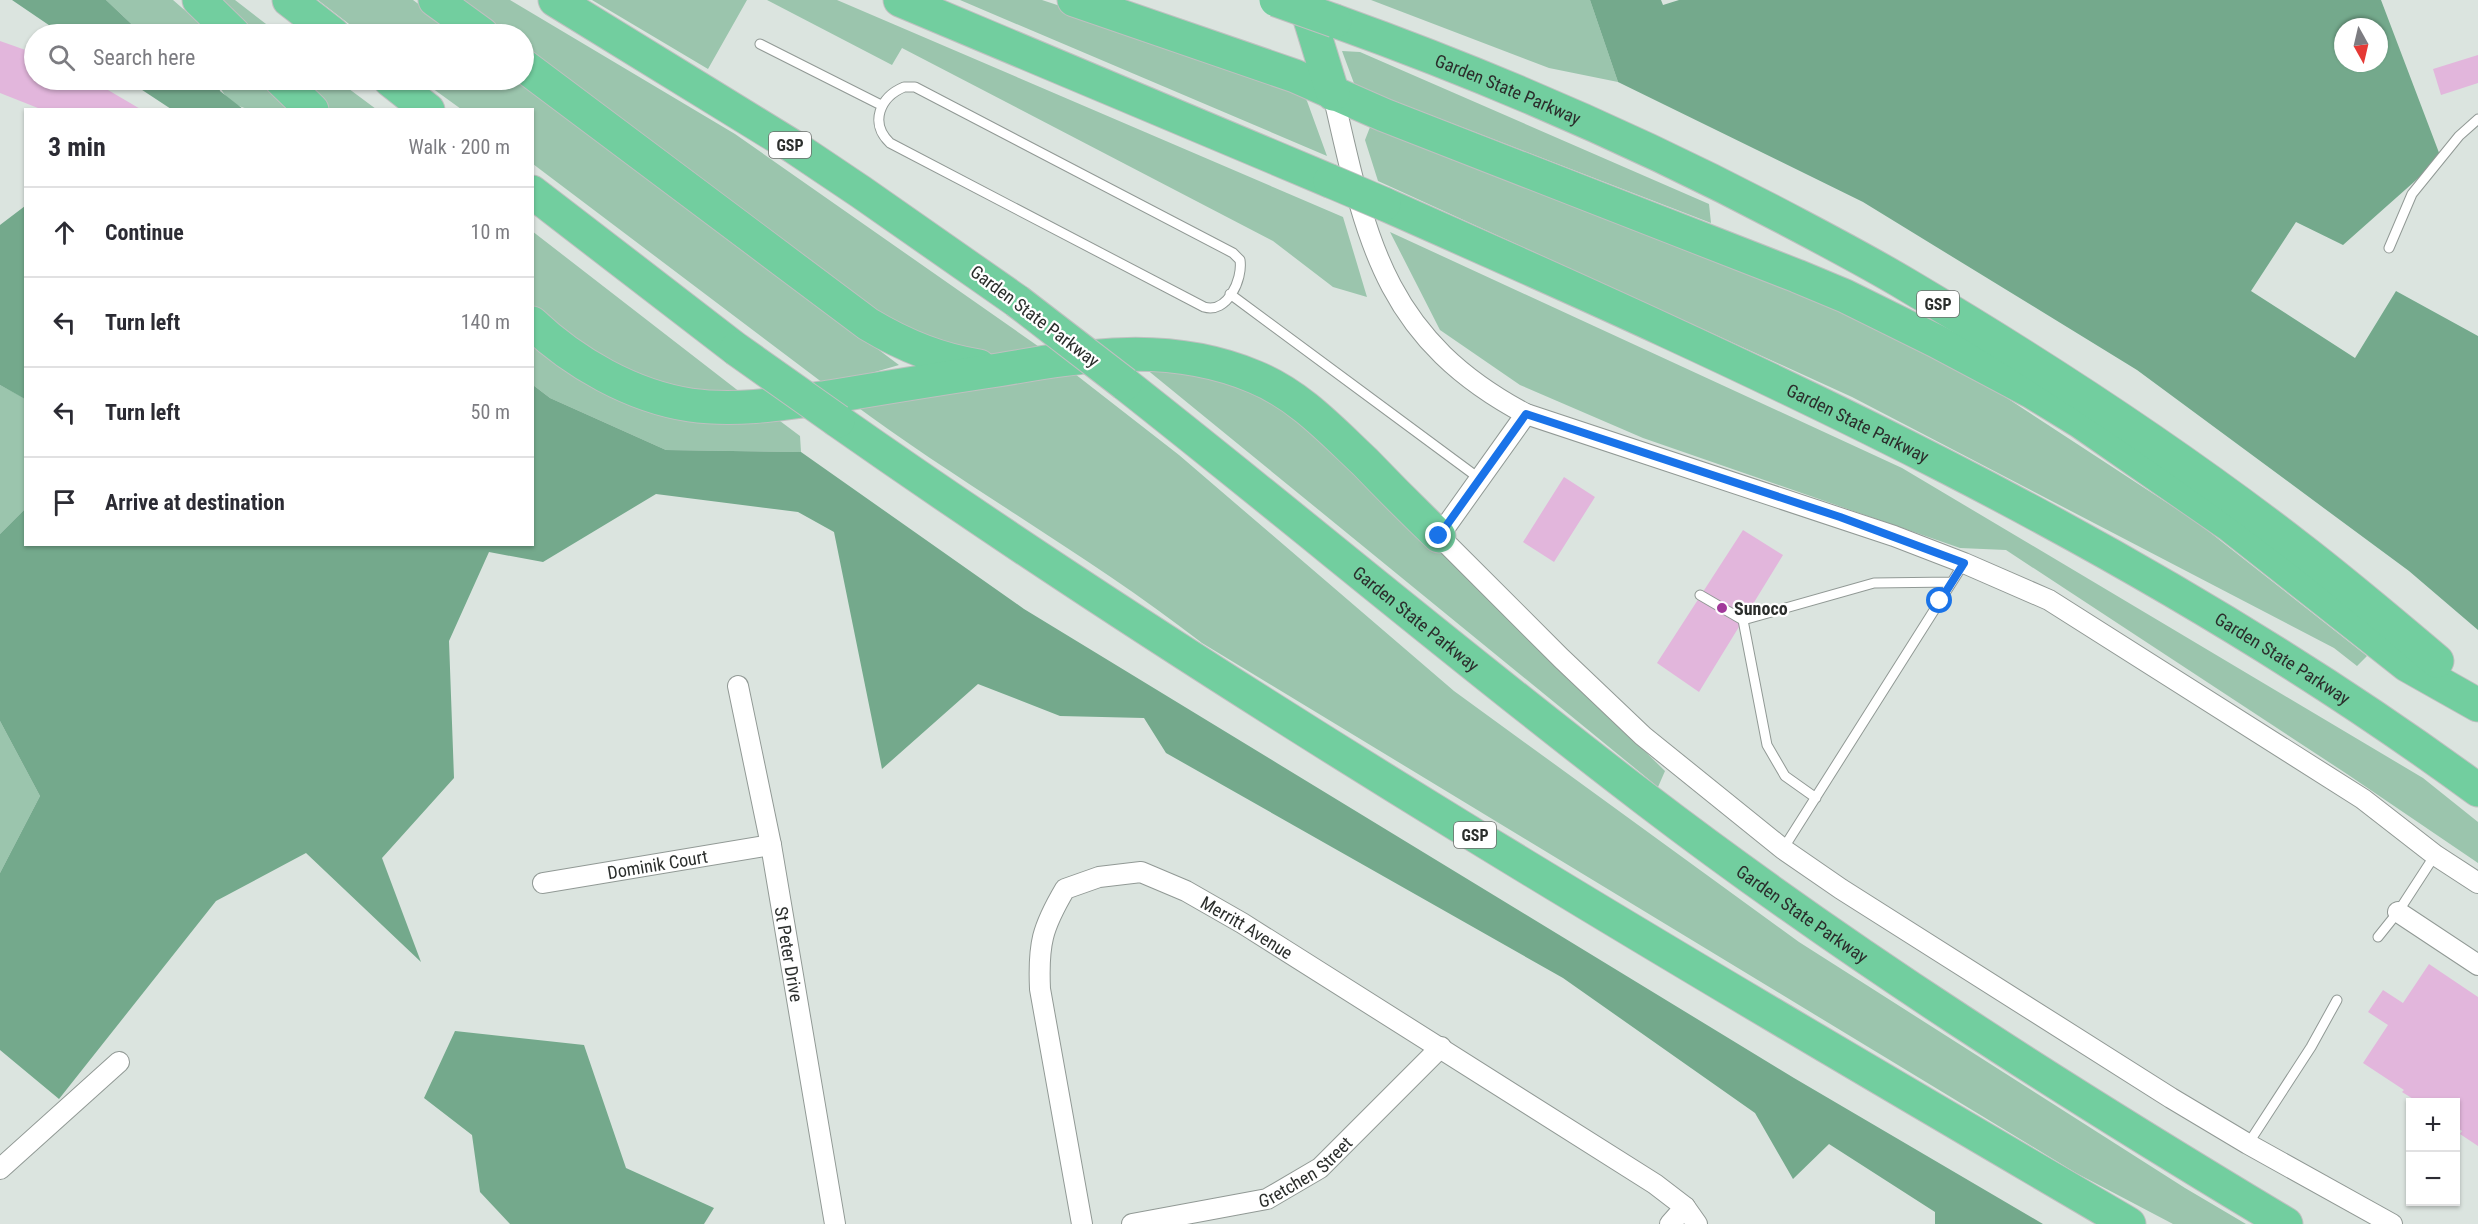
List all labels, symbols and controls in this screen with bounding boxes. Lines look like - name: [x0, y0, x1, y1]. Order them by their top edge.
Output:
- north arrow: [2334, 18, 2388, 72]
- search box: [24, 24, 534, 90]
- icon: search: [45, 41, 78, 74]
- text: Search here: [93, 45, 195, 70]
- street label: Garden State Parkway: [1432, 49, 1585, 129]
- text: 3 min: [48, 132, 106, 162]
- road number: GSP: [769, 132, 811, 158]
- text: Walk · 200 m: [409, 135, 510, 159]
- icon: ahead: [48, 216, 81, 249]
- text: Continue: [105, 220, 184, 245]
- text: 10 m: [471, 220, 510, 244]
- street label: Garden State Parkway: [966, 261, 1104, 372]
- road number: GSP: [1917, 291, 1959, 317]
- icon: left: [48, 306, 81, 339]
- text: Turn left: [105, 310, 180, 335]
- text: 140 m: [461, 310, 510, 334]
- street label: Garden State Parkway: [1783, 379, 1933, 467]
- icon: left: [48, 396, 81, 429]
- text: Turn left: [105, 400, 180, 425]
- text: 50 m: [471, 400, 510, 424]
- icon: arrive: [48, 486, 81, 519]
- text: Arrive at destination: [105, 490, 285, 515]
- route end: [1425, 522, 1451, 548]
- street label: Garden State Parkway: [1349, 561, 1484, 676]
- route start: [1926, 587, 1952, 613]
- place label: Sunoco: [1734, 598, 1788, 619]
- marker: Sunoco: [1715, 601, 1729, 615]
- street label: Garden State Parkway: [2211, 608, 2355, 709]
- road number: GSP: [1454, 822, 1496, 848]
- street label: Dominik Court: [606, 845, 709, 883]
- street label: Garden State Parkway: [1733, 860, 1873, 967]
- street label: Merritt Avenue: [1197, 891, 1297, 963]
- street label: St Peter Drive: [771, 905, 808, 1003]
- map controls: [2406, 1098, 2460, 1206]
- button: +: [2406, 1098, 2460, 1152]
- street label: Gretchen Street: [1257, 1132, 1356, 1211]
- button: −: [2406, 1152, 2460, 1206]

